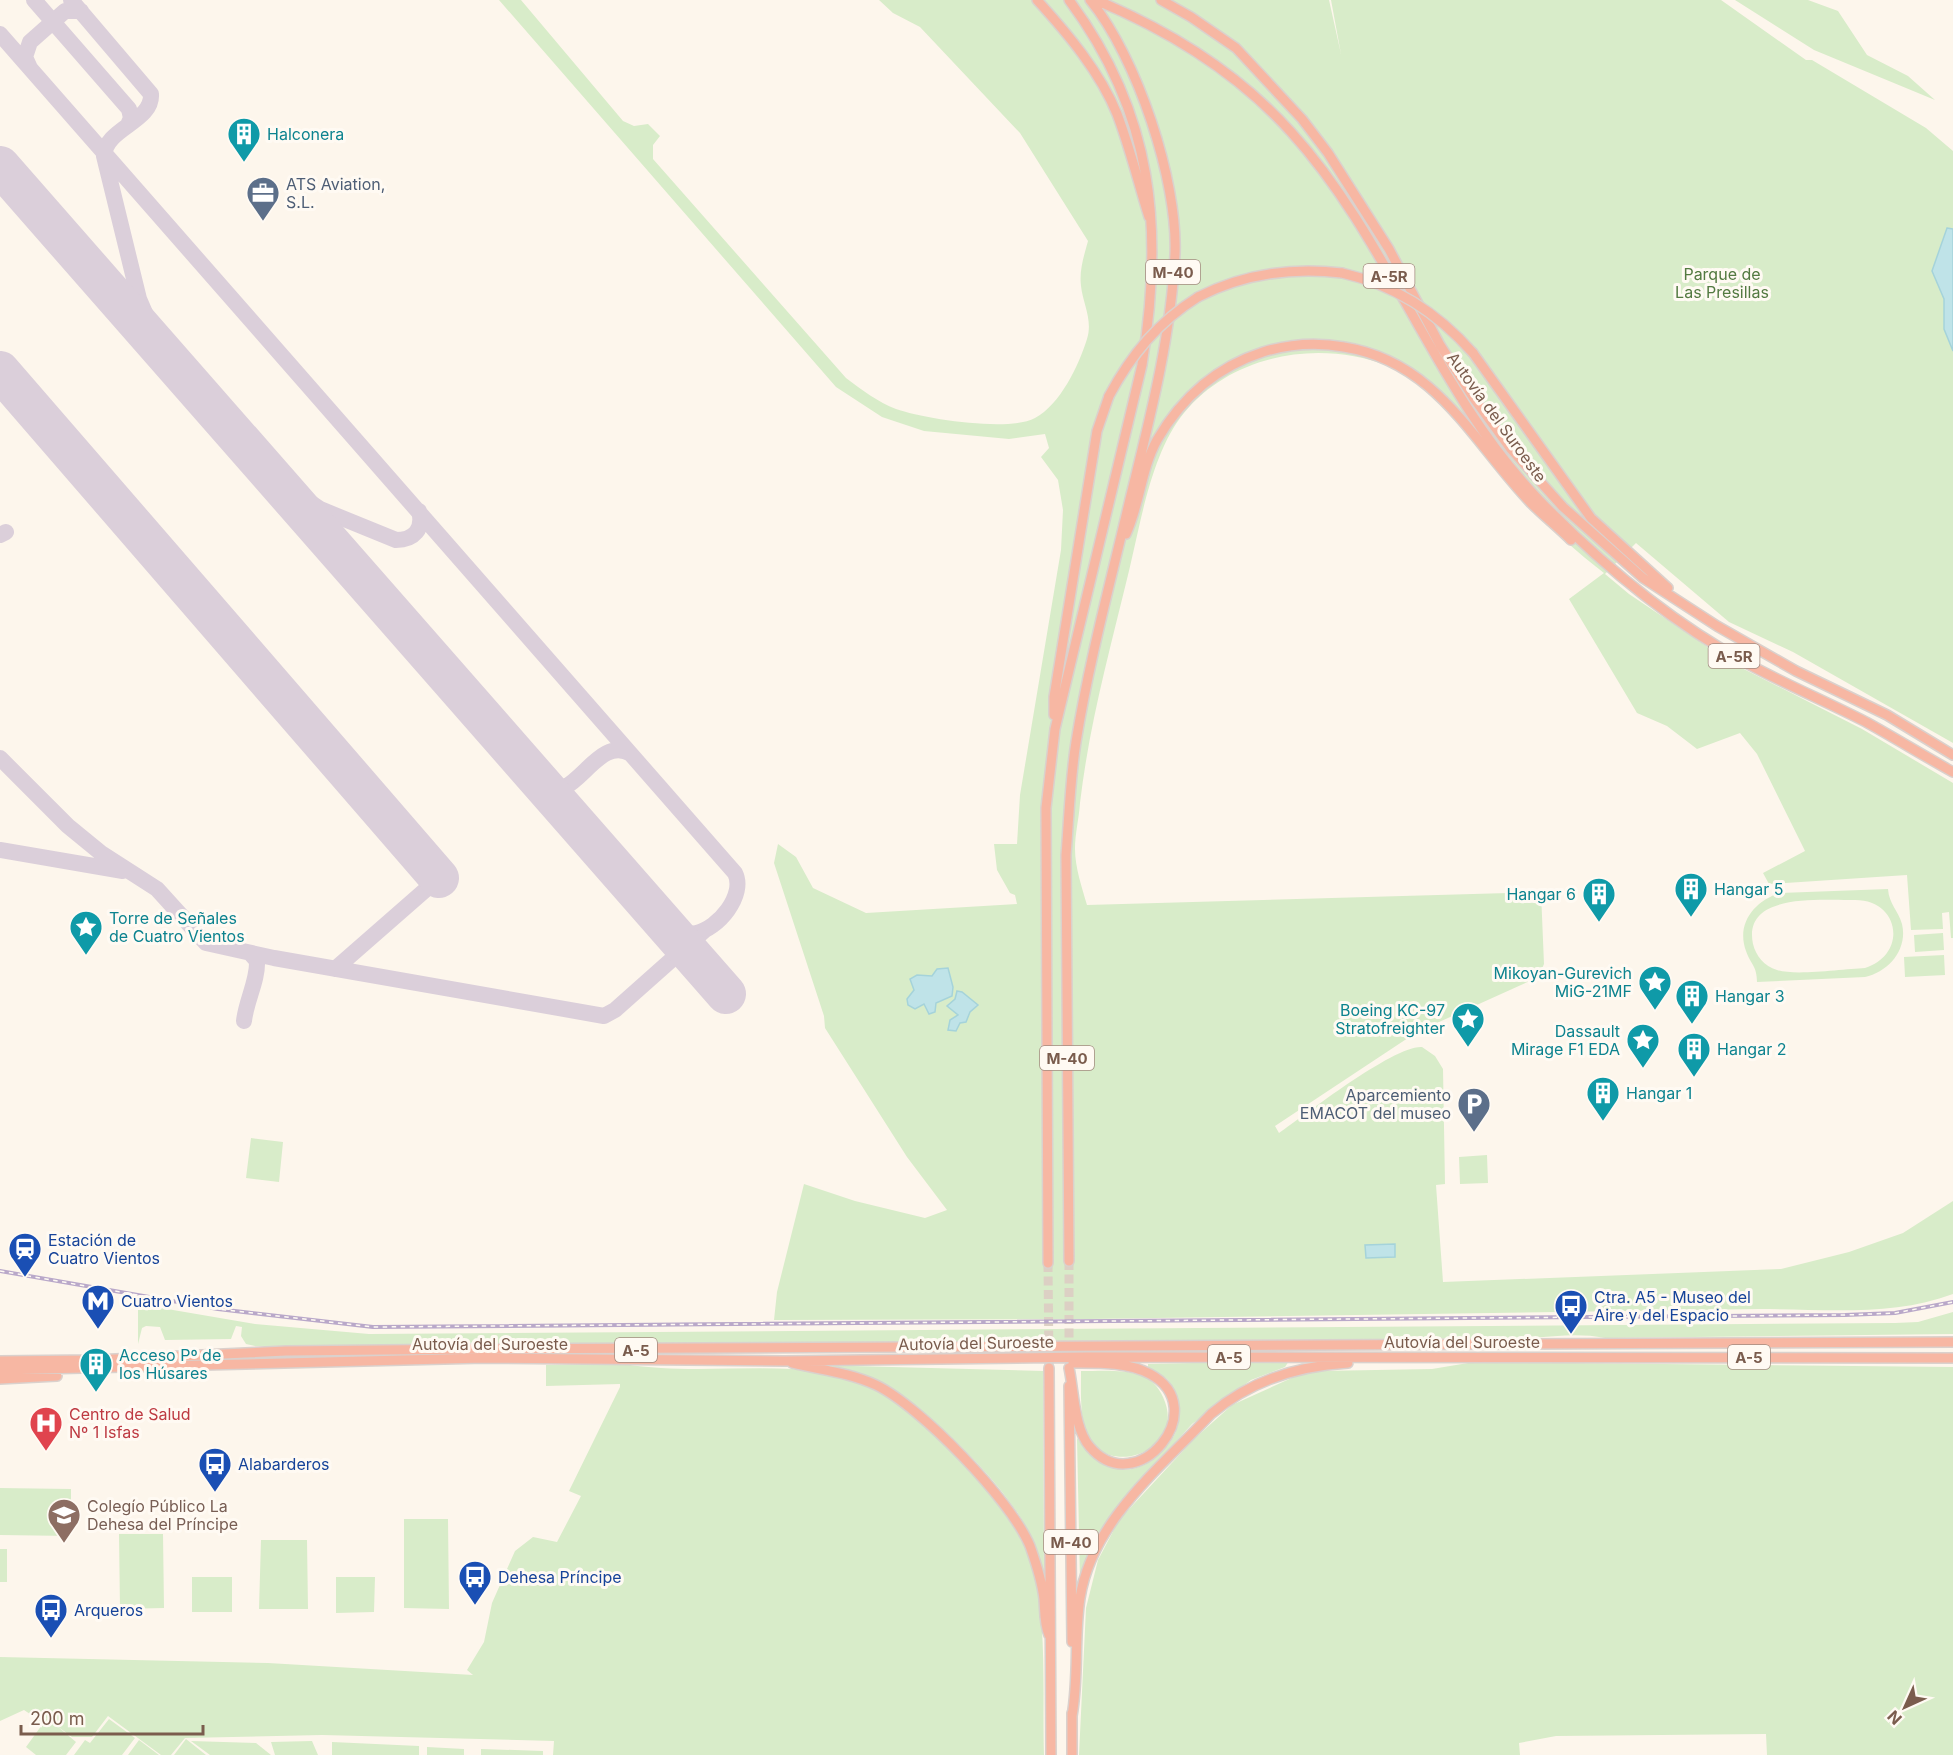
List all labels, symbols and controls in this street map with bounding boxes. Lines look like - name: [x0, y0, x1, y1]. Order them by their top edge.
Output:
- building icon: Halconera: [226, 116, 262, 163]
- place label: Halconera: [267, 124, 344, 144]
- place label: ATS Aviation, S.L.: [286, 174, 385, 212]
- office icon: ATS Aviation, S.L.: [245, 175, 281, 222]
- road number: M-40: [1146, 260, 1200, 284]
- road number: A-5R: [1364, 264, 1414, 288]
- park label: Parque de Las Presillas: [1675, 264, 1769, 302]
- street label: Autovía del Suroeste: [1443, 348, 1551, 486]
- road number: A-5R: [1708, 644, 1760, 668]
- building icon: Hangar 5: [1673, 871, 1709, 918]
- building icon: Hangar 6: [1581, 876, 1617, 923]
- place label: Hangar 5: [1714, 879, 1783, 899]
- place label: Hangar 6: [1506, 884, 1576, 904]
- place label: Torre de Señales de Cuatro Vientos: [109, 908, 245, 946]
- place icon: Torre de Señales de Cuatro Vientos: [68, 909, 104, 956]
- place label: Mikoyan-Gurevich MiG-21MF: [1494, 963, 1632, 1001]
- place icon: Mikoyan-Gurevich MiG-21MF: [1637, 964, 1673, 1011]
- building icon: Hangar 3: [1674, 978, 1710, 1025]
- place label: Hangar 3: [1715, 986, 1785, 1006]
- place label: Boeing KC-97 Stratofreighter: [1335, 1000, 1445, 1038]
- place icon: Boeing KC-97 Stratofreighter: [1450, 1001, 1486, 1048]
- place label: Dassault Mirage F1 EDA: [1511, 1021, 1620, 1059]
- place icon: Dassault Mirage F1 EDA: [1625, 1022, 1661, 1069]
- building icon: Hangar 2: [1676, 1031, 1712, 1078]
- place label: Hangar 2: [1717, 1039, 1786, 1059]
- road number: M-40: [1040, 1046, 1094, 1070]
- building icon: Hangar 1: [1585, 1075, 1621, 1122]
- place label: Hangar 1: [1626, 1083, 1692, 1103]
- place label: Aparcemiento EMACOT del museo: [1300, 1085, 1451, 1123]
- parking icon: Aparcemiento EMACOT del museo: [1456, 1086, 1492, 1133]
- place label: Estación de Cuatro Vientos: [48, 1230, 160, 1268]
- station icon: Estación de Cuatro Vientos: [7, 1231, 43, 1278]
- metro station icon: Cuatro Vientos: [80, 1283, 116, 1330]
- place label: Ctra. A5 - Museo del Aire y del Espacio: [1594, 1287, 1751, 1325]
- bus stop icon: Ctra. A5 - Museo del Aire y del Espacio: [1553, 1288, 1589, 1335]
- place label: Cuatro Vientos: [121, 1291, 233, 1311]
- street label: Autovía del Suroeste: [898, 1332, 1054, 1354]
- street label: Autovía del Suroeste: [1384, 1332, 1540, 1352]
- street label: Autovía del Suroeste: [412, 1334, 568, 1354]
- road number: A-5: [615, 1338, 657, 1362]
- place label: Acceso Pº de los Húsares: [119, 1345, 221, 1383]
- road number: A-5: [1208, 1345, 1250, 1369]
- road number: A-5: [1728, 1345, 1770, 1369]
- building icon: Acceso Pº de los Húsares: [78, 1346, 114, 1393]
- place label: Centro de Salud Nº 1 Isfas: [69, 1404, 191, 1442]
- hospital icon: Centro de Salud Nº 1 Isfas: [28, 1405, 64, 1452]
- bus stop icon: Alabarderos: [197, 1446, 233, 1493]
- place label: Alabarderos: [238, 1454, 330, 1474]
- place label: Colegío Público La Dehesa del Príncipe: [87, 1496, 238, 1534]
- school or university icon: Colegío Público La Dehesa del Príncipe: [46, 1497, 82, 1544]
- road number: M-40: [1044, 1530, 1098, 1554]
- bus stop icon: Dehesa Príncipe: [457, 1559, 493, 1606]
- place label: Dehesa Príncipe: [498, 1567, 622, 1587]
- bus stop icon: Arqueros: [33, 1592, 69, 1639]
- place label: Arqueros: [74, 1600, 143, 1620]
- north arrow: [1875, 1677, 1935, 1737]
- scale bar: [21, 1698, 202, 1736]
- text: N: [1883, 1706, 1906, 1729]
- text: 200 m: [30, 1708, 85, 1729]

